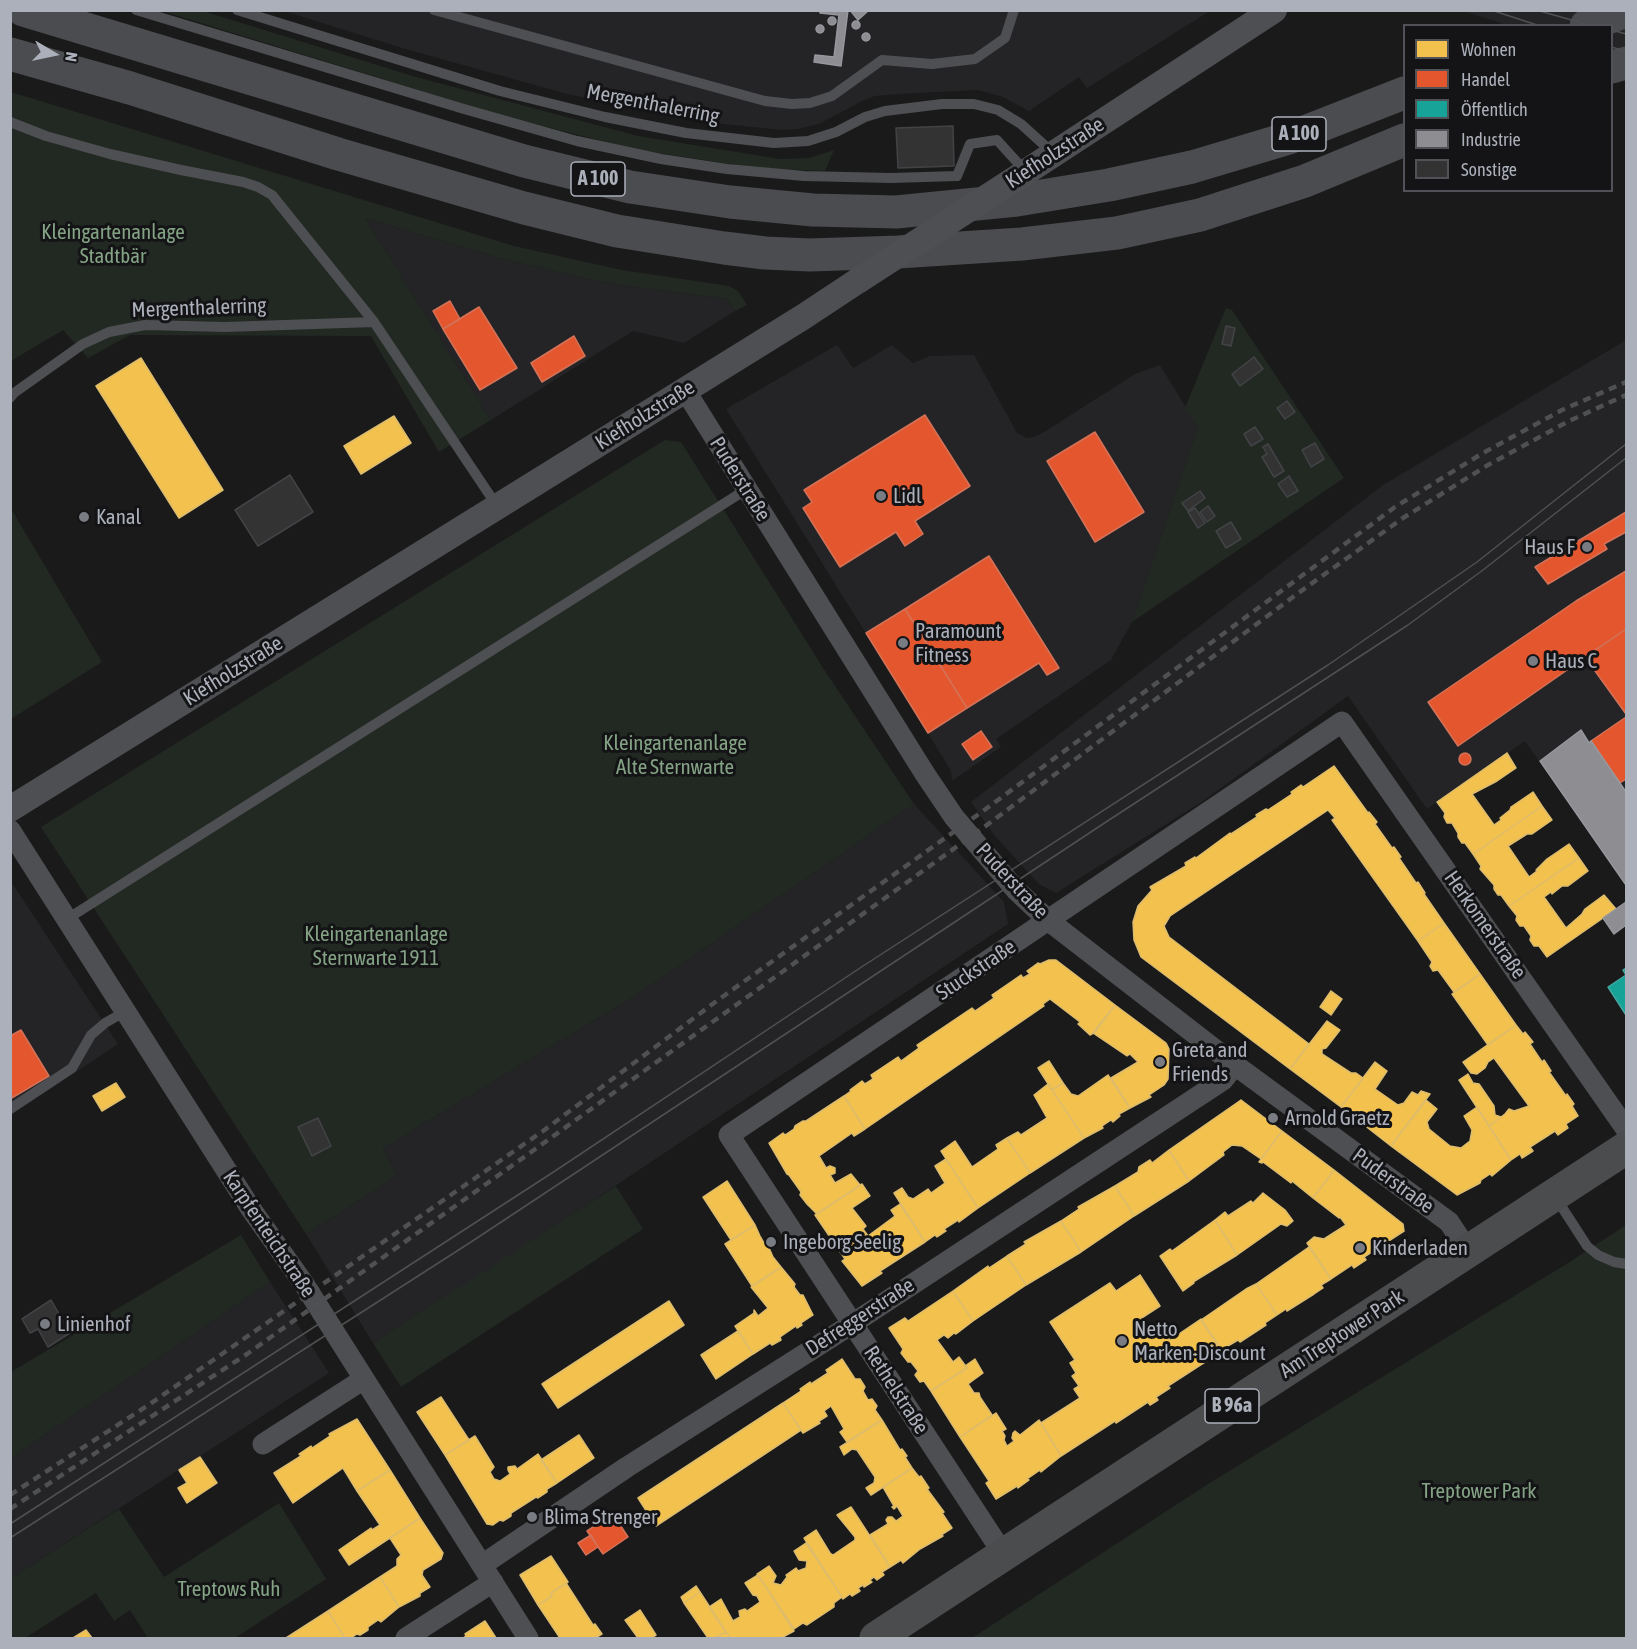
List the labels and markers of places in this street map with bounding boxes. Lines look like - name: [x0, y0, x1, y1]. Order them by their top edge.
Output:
- place label: Lidl: [893, 483, 921, 509]
- marker: Lidl: [874, 489, 888, 503]
- place label: Kanal: [96, 504, 141, 530]
- marker: Kanal: [77, 510, 91, 524]
- place label: Haus F: [1524, 534, 1575, 560]
- marker: Haus F: [1580, 540, 1594, 554]
- place label: Paramount Fitness: [915, 618, 1002, 668]
- marker: Paramount Fitness: [896, 636, 910, 650]
- place label: Haus C: [1545, 648, 1597, 674]
- marker: Haus C: [1526, 654, 1540, 668]
- place label: Greta and Friends: [1172, 1037, 1247, 1087]
- marker: Greta and Friends: [1153, 1055, 1167, 1069]
- place label: Arnold Graetz: [1285, 1105, 1390, 1131]
- marker: Arnold Graetz: [1266, 1111, 1280, 1125]
- place label: Ingeborg Seelig: [783, 1229, 901, 1255]
- marker: Ingeborg Seelig: [764, 1235, 778, 1249]
- place label: Kinderladen: [1372, 1235, 1468, 1261]
- marker: Kinderladen: [1353, 1241, 1367, 1255]
- place label: Linienhof: [57, 1311, 131, 1337]
- place label: Netto Marken-Discount: [1134, 1316, 1266, 1366]
- marker: Linienhof: [38, 1317, 52, 1331]
- marker: Netto Marken-Discount: [1115, 1334, 1129, 1348]
- place label: Blima Strenger: [544, 1504, 657, 1530]
- marker: Blima Strenger: [525, 1510, 539, 1524]

